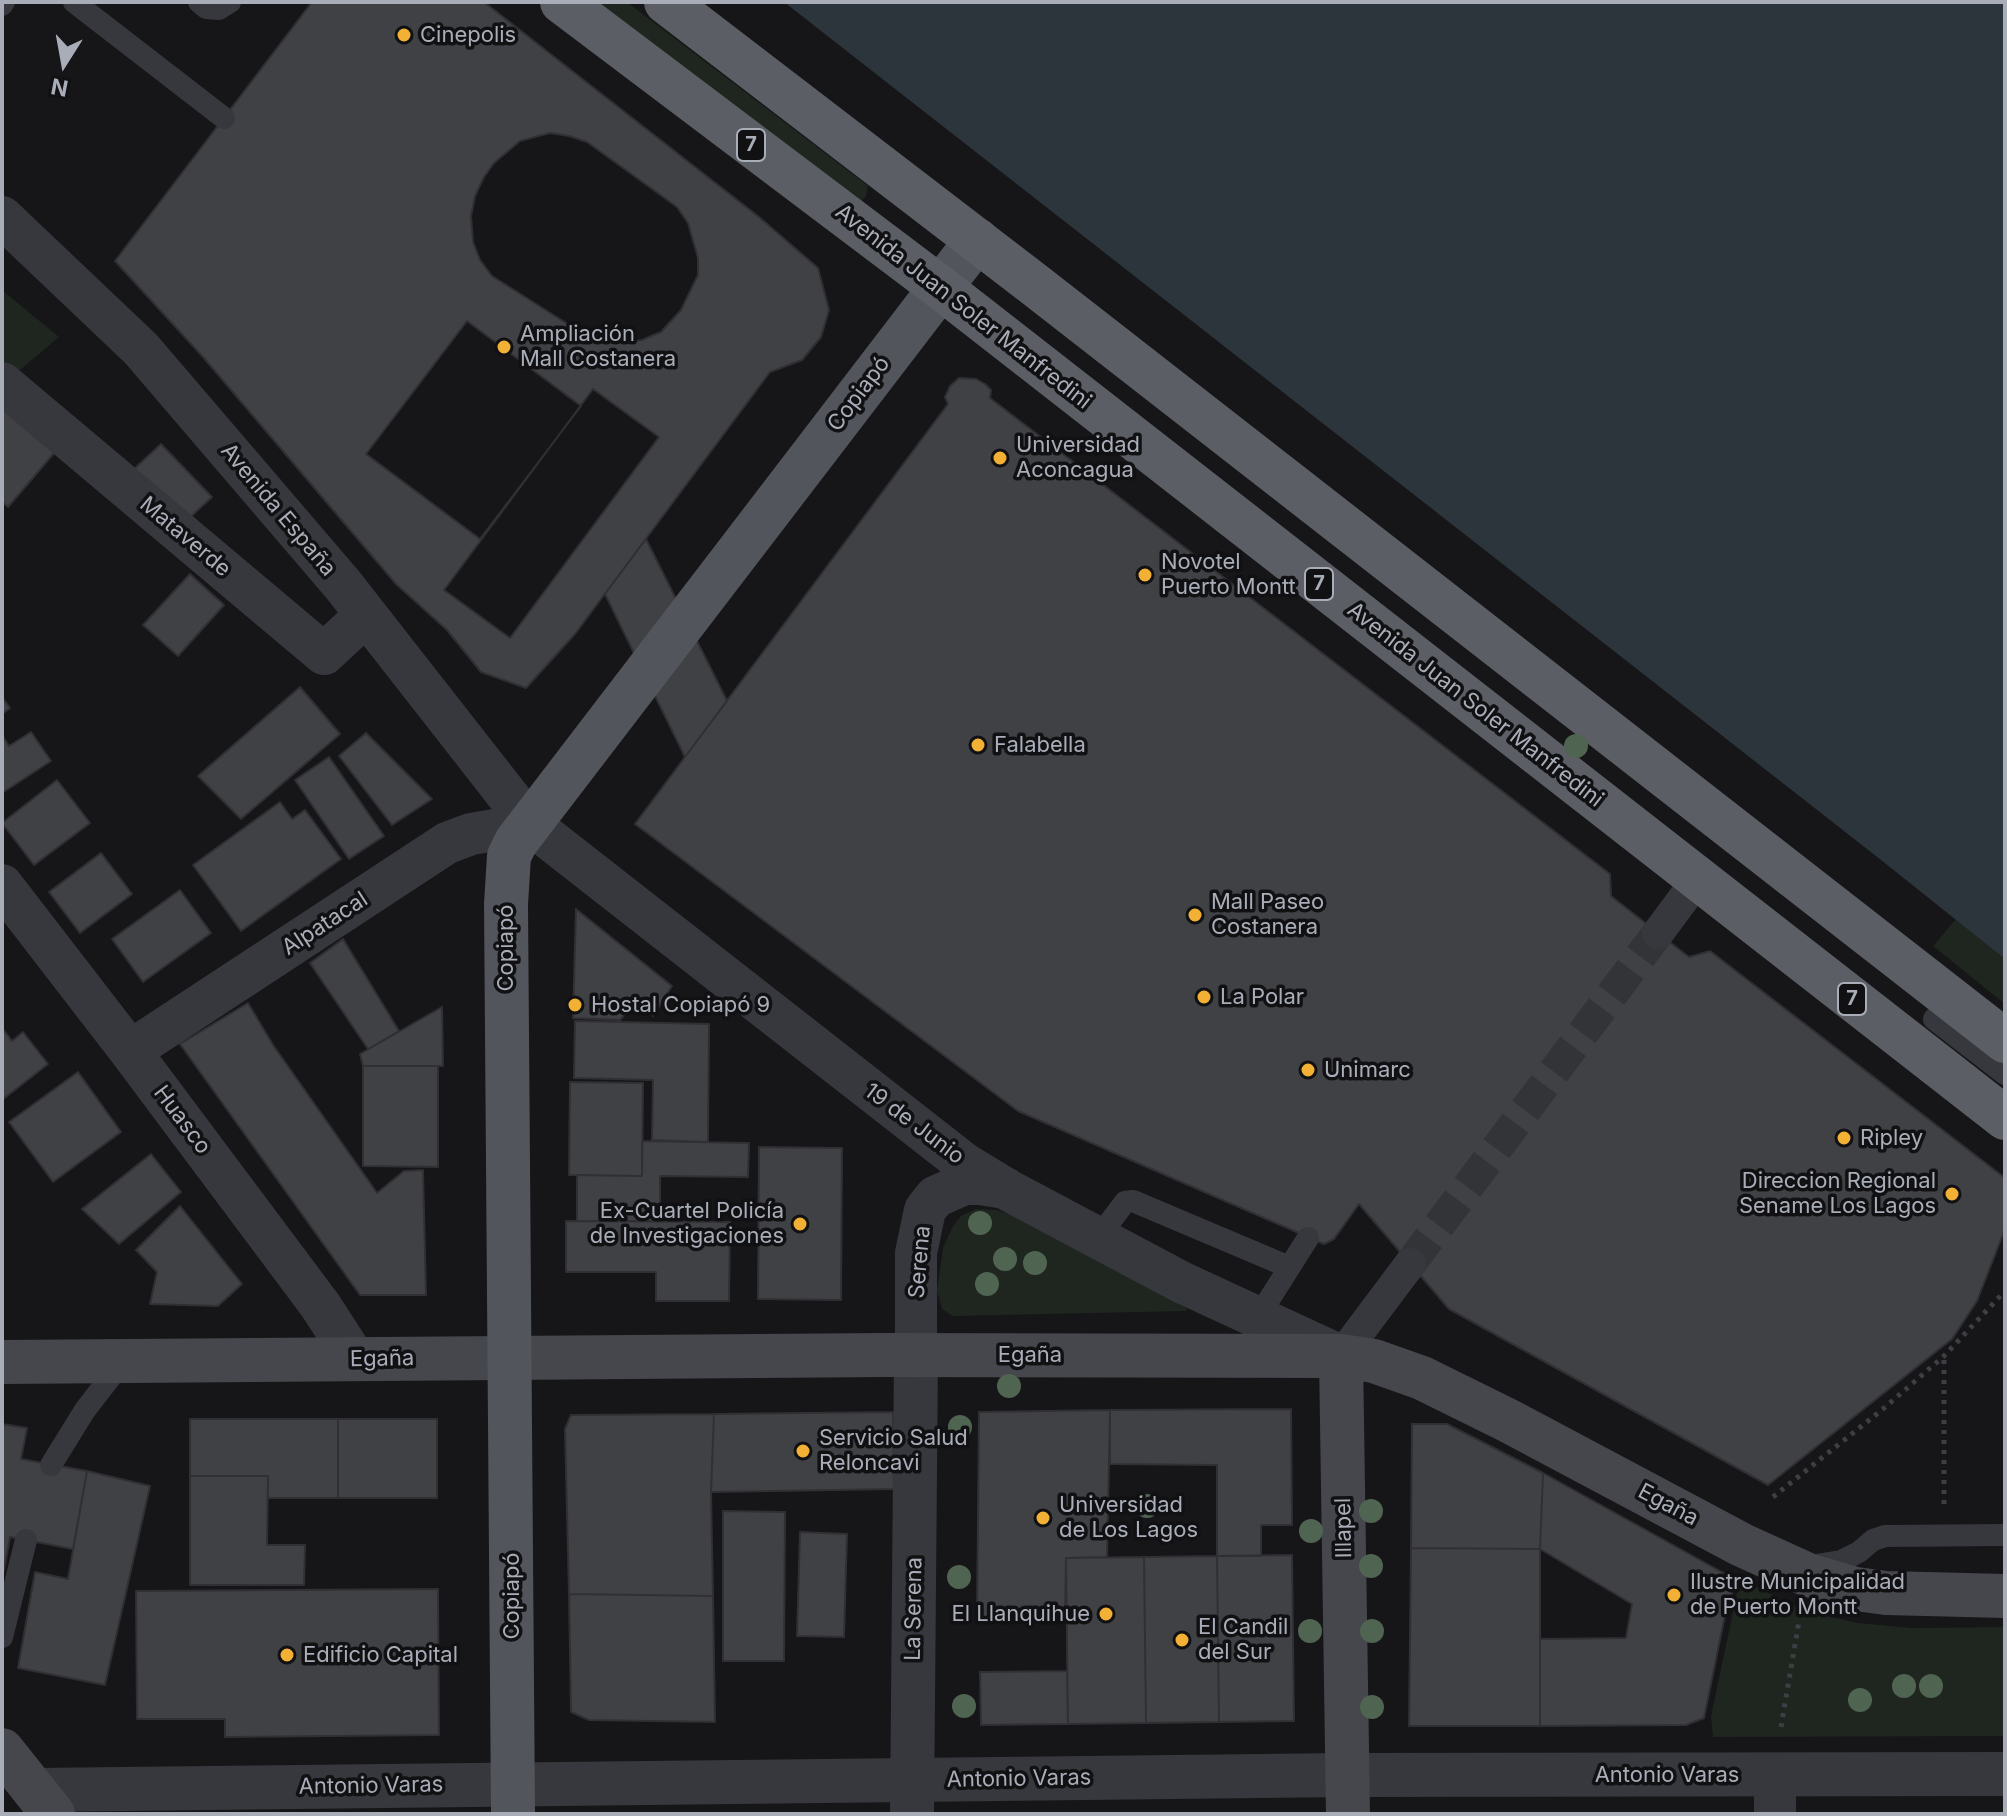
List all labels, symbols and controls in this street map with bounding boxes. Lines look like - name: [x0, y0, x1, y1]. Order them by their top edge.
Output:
- place label: Cinepolis: [420, 22, 516, 48]
- north arrow: [24, 24, 104, 104]
- marker: Cinepolis: [395, 26, 413, 44]
- text: N: [49, 73, 70, 102]
- road number: 7: [737, 129, 765, 161]
- street label: Avenida Juan Soler Manfredini: [830, 199, 1096, 415]
- place label: Ampliación Mall Costanera: [520, 321, 676, 372]
- marker: Ampliación Mall Costanera: [495, 338, 513, 356]
- street label: Copiapó: [822, 351, 896, 437]
- place label: Universidad Aconcagua: [1016, 432, 1140, 484]
- street label: Avenida España: [215, 438, 341, 582]
- marker: Universidad Aconcagua: [991, 449, 1009, 467]
- street label: Mataverde: [134, 491, 236, 583]
- place label: Novotel Puerto Montt: [1161, 549, 1296, 600]
- marker: Novotel Puerto Montt: [1136, 566, 1154, 584]
- road number: 7: [1305, 568, 1333, 600]
- street label: Avenida Juan Soler Manfredini: [1342, 597, 1608, 813]
- place label: Falabella: [994, 732, 1086, 758]
- marker: Falabella: [969, 736, 987, 754]
- street label: Alpatacal: [277, 887, 373, 961]
- place label: Mall Paseo Costanera: [1211, 889, 1324, 940]
- street label: Copiapó: [493, 904, 519, 992]
- marker: Mall Paseo Costanera: [1186, 906, 1204, 924]
- road number: 7: [1838, 983, 1866, 1015]
- place label: La Polar: [1220, 984, 1304, 1010]
- marker: La Polar: [1195, 988, 1213, 1006]
- place label: Hostal Copiapó 9: [591, 992, 770, 1018]
- marker: Hostal Copiapó 9: [566, 996, 584, 1014]
- place label: Unimarc: [1324, 1057, 1411, 1083]
- marker: Unimarc: [1299, 1061, 1317, 1079]
- street label: 19 de Junio: [859, 1078, 969, 1170]
- street label: Huasco: [148, 1080, 216, 1160]
- place label: Ripley: [1860, 1125, 1923, 1151]
- marker: Ripley: [1835, 1129, 1853, 1147]
- place label: Direccion Regional Sename Los Lagos: [1739, 1168, 1936, 1220]
- marker: Direccion Regional Sename Los Lagos: [1943, 1185, 1961, 1203]
- place label: Ex-Cuartel Policía de Investigaciones: [590, 1198, 784, 1250]
- marker: Ex-Cuartel Policía de Investigaciones: [791, 1215, 809, 1233]
- street label: Serena: [904, 1224, 936, 1300]
- street label: Egaña: [998, 1342, 1062, 1368]
- street label: Egaña: [350, 1345, 414, 1373]
- place label: Servicio Salud Reloncavi: [819, 1425, 968, 1476]
- marker: Servicio Salud Reloncavi: [794, 1442, 812, 1460]
- street label: Egaña: [1633, 1478, 1703, 1532]
- place label: Universidad de Los Lagos: [1059, 1492, 1198, 1544]
- street label: Illapel: [1330, 1498, 1358, 1558]
- marker: Universidad de Los Lagos: [1034, 1509, 1052, 1527]
- street label: Copiapó: [499, 1552, 525, 1640]
- street label: La Serena: [900, 1557, 928, 1661]
- place label: Ilustre Municipalidad de Puerto Montt: [1690, 1569, 1905, 1620]
- marker: Ilustre Municipalidad de Puerto Montt: [1665, 1586, 1683, 1604]
- place label: El Llanquihue: [951, 1601, 1090, 1627]
- marker: El Llanquihue: [1097, 1605, 1115, 1623]
- place label: El Candil del Sur: [1198, 1614, 1288, 1666]
- marker: El Candil del Sur: [1173, 1631, 1191, 1649]
- place label: Edificio Capital: [303, 1642, 458, 1668]
- marker: Edificio Capital: [278, 1646, 296, 1664]
- street label: Antonio Varas: [1595, 1762, 1739, 1788]
- street label: Antonio Varas: [946, 1765, 1092, 1793]
- street label: Antonio Varas: [298, 1772, 444, 1800]

